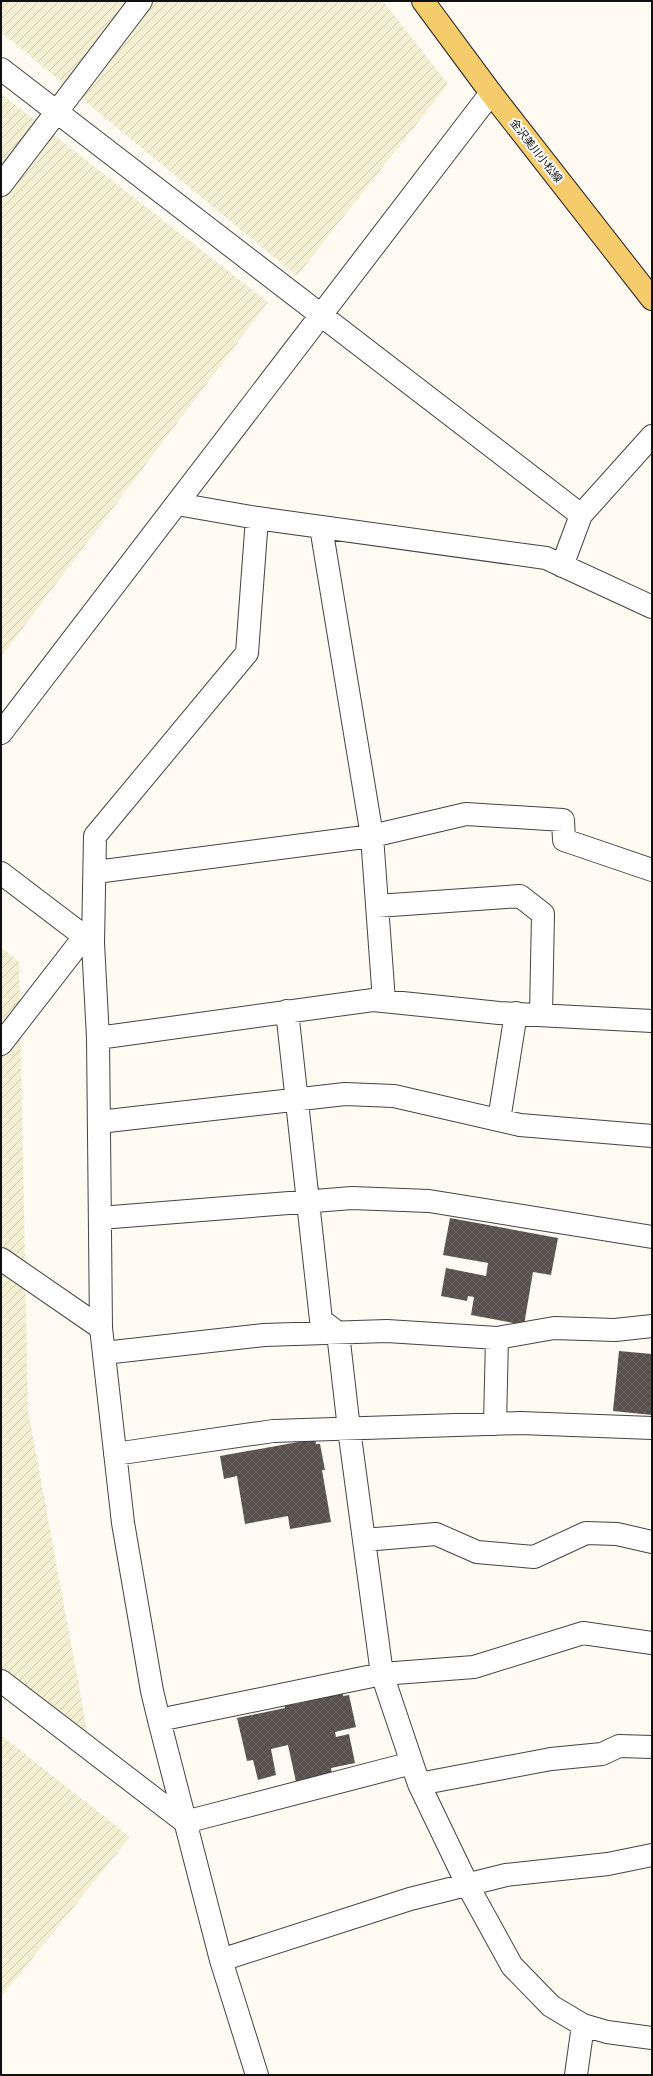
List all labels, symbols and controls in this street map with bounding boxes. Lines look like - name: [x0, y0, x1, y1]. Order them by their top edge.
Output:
- street label: 金沢美川小松線: [506, 116, 566, 186]

